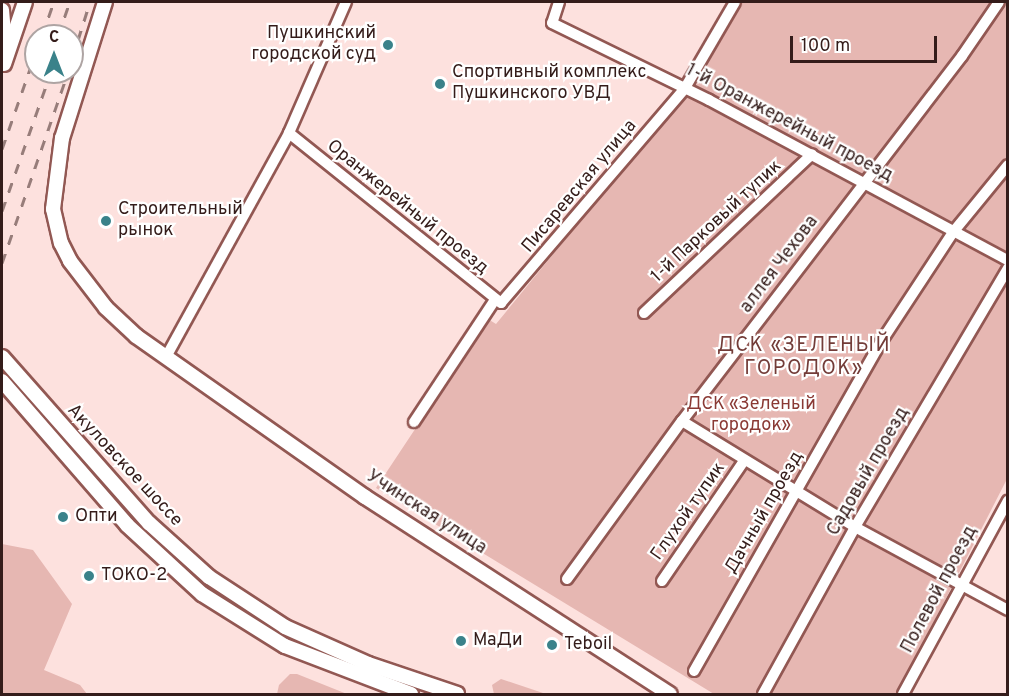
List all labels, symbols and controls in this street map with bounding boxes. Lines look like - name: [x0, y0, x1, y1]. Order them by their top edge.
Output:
- north arrow: [24, 24, 84, 84]
- place label: Пушкинский городской суд: [251, 24, 376, 66]
- scale bar: [793, 24, 940, 62]
- text: С: [49, 28, 59, 48]
- text: 100 m: [801, 35, 850, 58]
- marker: Пушкинский городской суд: [381, 38, 395, 52]
- street label: 1-й Оранжерейный проезд: [682, 60, 896, 188]
- place label: Спортивный комплекс Пушкинского УВД: [452, 63, 646, 106]
- marker: Спортивный комплекс Пушкинского УВД: [433, 77, 447, 91]
- street label: Писаревская улица: [518, 116, 642, 258]
- street label: Оранжерейный проезд: [322, 136, 492, 280]
- street label: 1-й Парковый тупик: [647, 156, 787, 288]
- place label: Строительный рынок: [118, 200, 243, 242]
- street label: аллея Чехова: [736, 212, 824, 318]
- marker: Строительный рынок: [99, 214, 113, 228]
- district label: ДСК «ЗЕЛЕНЫЙ ГОРОДОК»: [717, 335, 891, 382]
- park label: ДСК «Зеленый городок»: [686, 395, 816, 438]
- street label: Акуловское шоссе: [62, 400, 186, 532]
- street label: Садовый проезд: [823, 404, 915, 540]
- street label: Дачный проезд: [721, 448, 809, 578]
- street label: Глухой тупик: [647, 459, 731, 565]
- street label: Учинская улица: [362, 466, 490, 560]
- place label: Опти: [75, 506, 118, 528]
- marker: Опти: [56, 510, 70, 524]
- street label: Полевой проезд: [897, 523, 983, 657]
- place label: ТОКО-2: [101, 565, 167, 587]
- marker: ТОКО-2: [82, 569, 96, 583]
- place label: МаДи: [473, 630, 522, 652]
- marker: МаДи: [454, 634, 468, 648]
- place label: Teboil: [564, 634, 612, 656]
- marker: Teboil: [545, 638, 559, 652]

